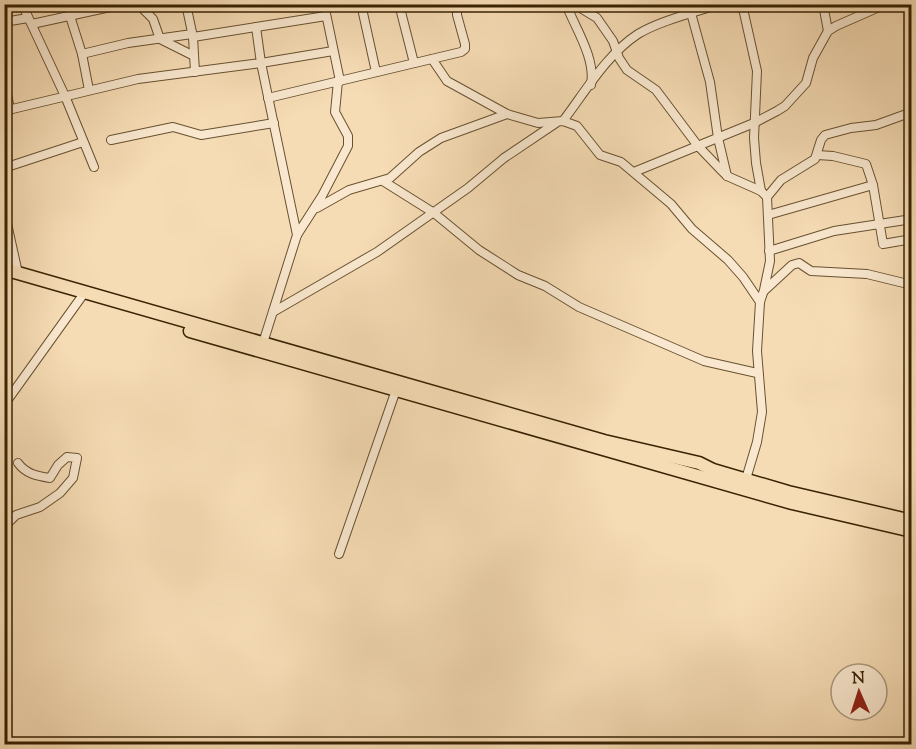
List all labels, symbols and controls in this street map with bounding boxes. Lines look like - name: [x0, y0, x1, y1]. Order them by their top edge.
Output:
- north arrow: [829, 662, 889, 722]
- text: N: [851, 668, 866, 691]

